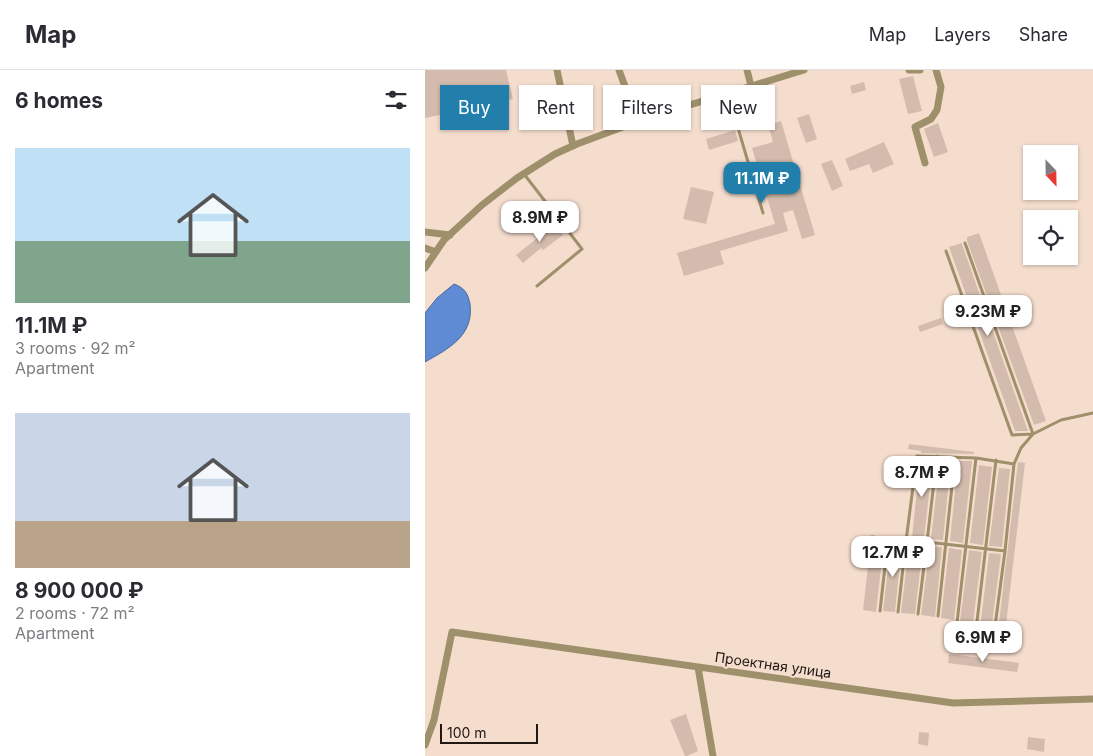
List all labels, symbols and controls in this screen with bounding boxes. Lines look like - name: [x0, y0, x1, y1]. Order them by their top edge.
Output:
- text: Map: [25, 20, 76, 49]
- text: Map: [869, 24, 906, 45]
- text: Layers: [934, 24, 991, 45]
- text: Share: [1019, 24, 1068, 45]
- chip: Buy: [440, 85, 509, 130]
- chip: Rent: [519, 85, 593, 130]
- chip: Filters: [603, 85, 691, 130]
- chip: New: [701, 85, 775, 130]
- icon: filters: [382, 86, 410, 114]
- text: 6 homes: [15, 88, 103, 113]
- north arrow: [1023, 145, 1077, 200]
- map controls: [1023, 145, 1078, 265]
- pin: 11.1M ₽: [716, 162, 808, 204]
- text: 11.1M ₽: [734, 168, 790, 188]
- icon: home: [168, 180, 258, 270]
- pin: 8.9M ₽: [499, 200, 581, 243]
- text: 8.9M ₽: [512, 207, 568, 227]
- button: locate: [1023, 210, 1078, 265]
- pin: 9.23M ₽: [942, 294, 1034, 337]
- text: 9.23M ₽: [955, 301, 1021, 321]
- text: 11.1M ₽: [15, 313, 87, 338]
- text: 3 rooms · 92 m²: [15, 338, 136, 358]
- text: Apartment: [15, 358, 95, 378]
- icon: home: [168, 445, 258, 535]
- pin: 8.7M ₽: [881, 456, 963, 498]
- text: 8.7M ₽: [895, 462, 949, 482]
- pin: 12.7M ₽: [847, 536, 939, 578]
- text: 12.7M ₽: [862, 542, 924, 562]
- text: 8 900 000 ₽: [15, 578, 144, 603]
- text: 2 rooms · 72 m²: [15, 603, 135, 623]
- pin: 6.9M ₽: [942, 620, 1024, 663]
- text: Apartment: [15, 623, 95, 643]
- text: 6.9M ₽: [955, 627, 1011, 647]
- street label: Проектная улица: [714, 648, 832, 681]
- scale bar: [440, 721, 537, 744]
- text: 100 m: [447, 724, 487, 741]

